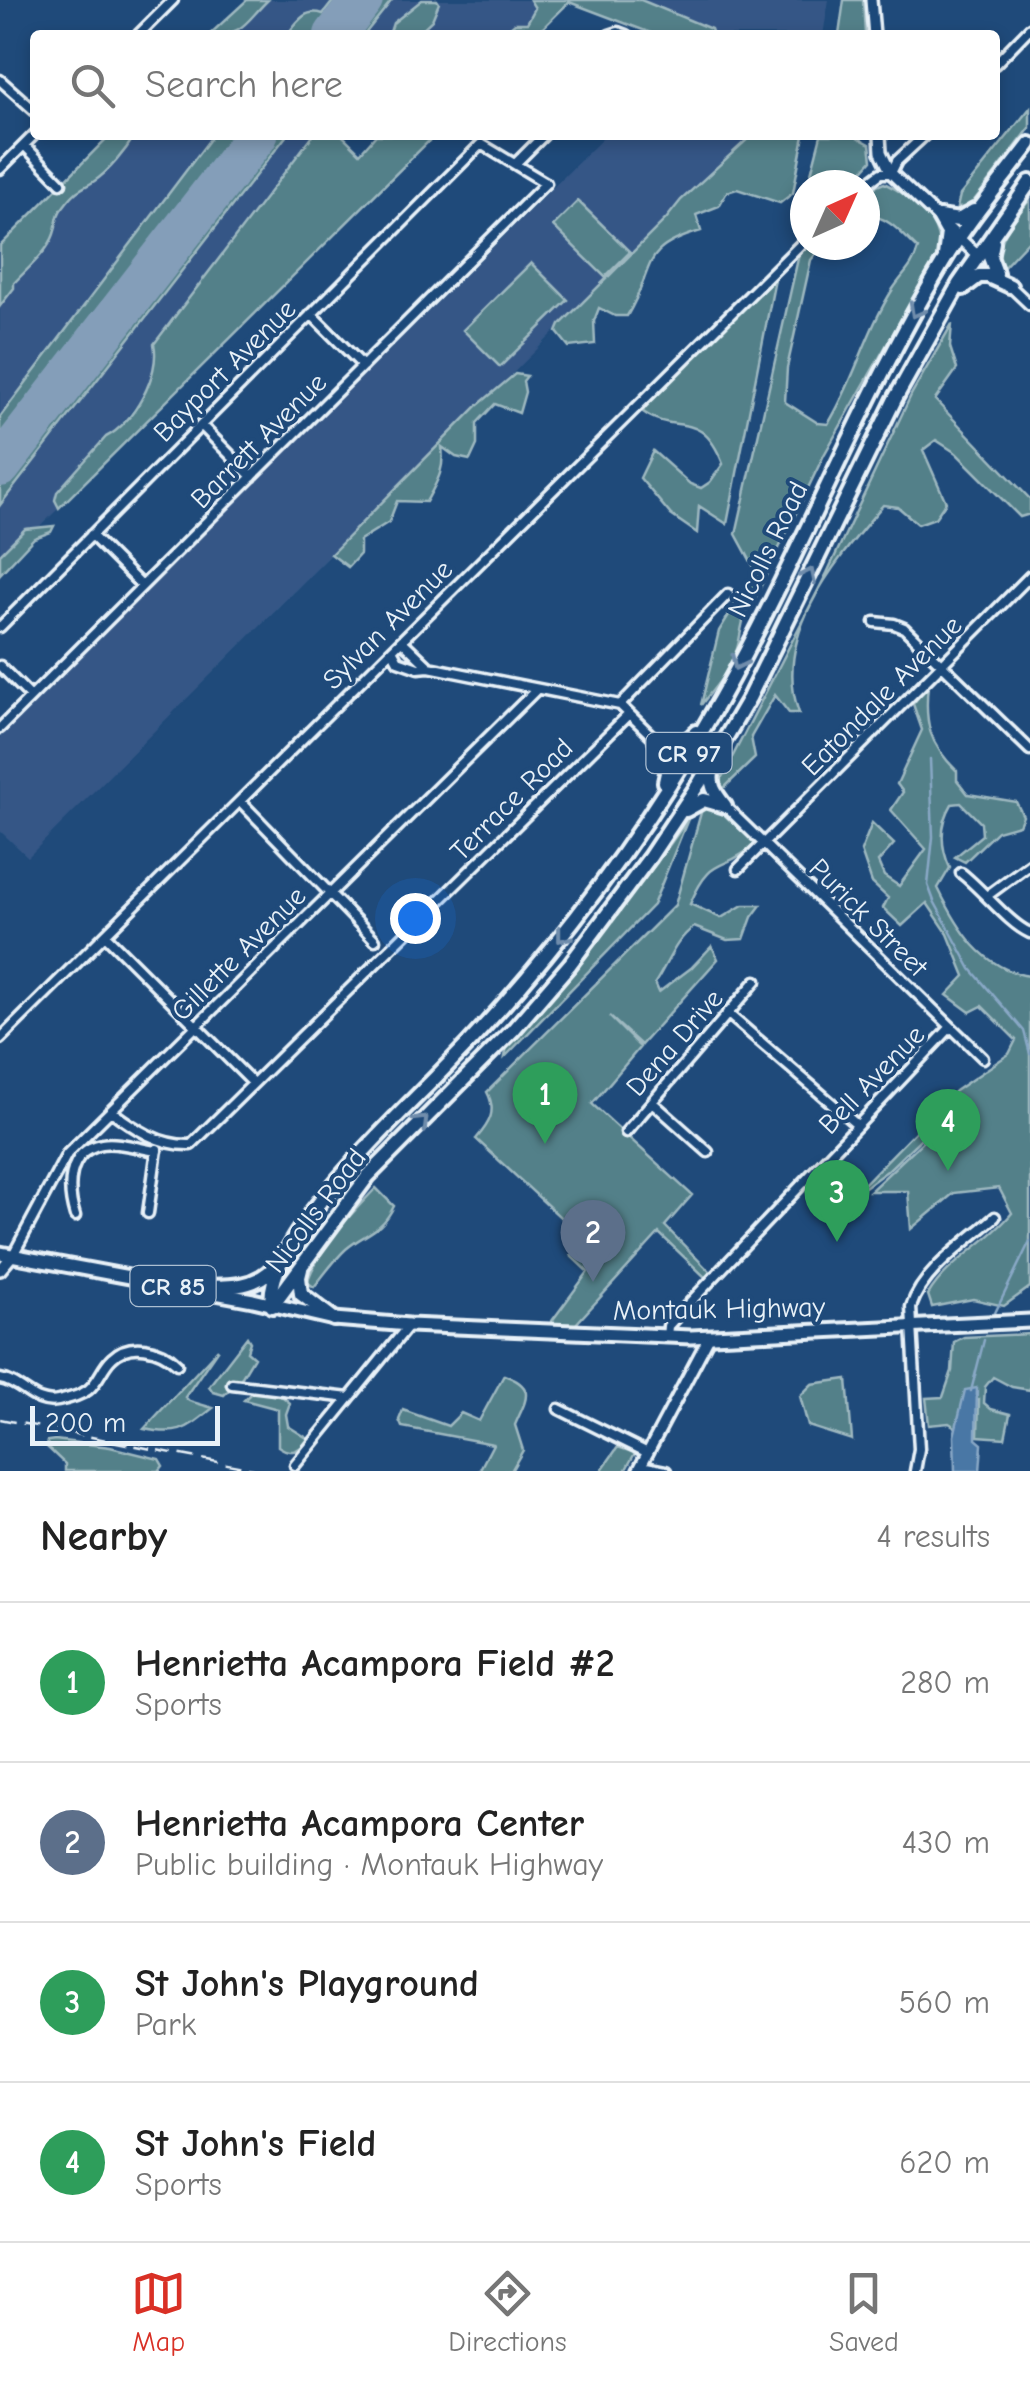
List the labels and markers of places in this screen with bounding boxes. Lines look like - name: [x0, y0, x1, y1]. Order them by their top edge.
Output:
- pin: 1: [512, 1062, 578, 1144]
- pin: 4: [916, 1088, 980, 1171]
- pin: 3: [804, 1160, 870, 1242]
- pin: 2: [560, 1200, 626, 1282]

